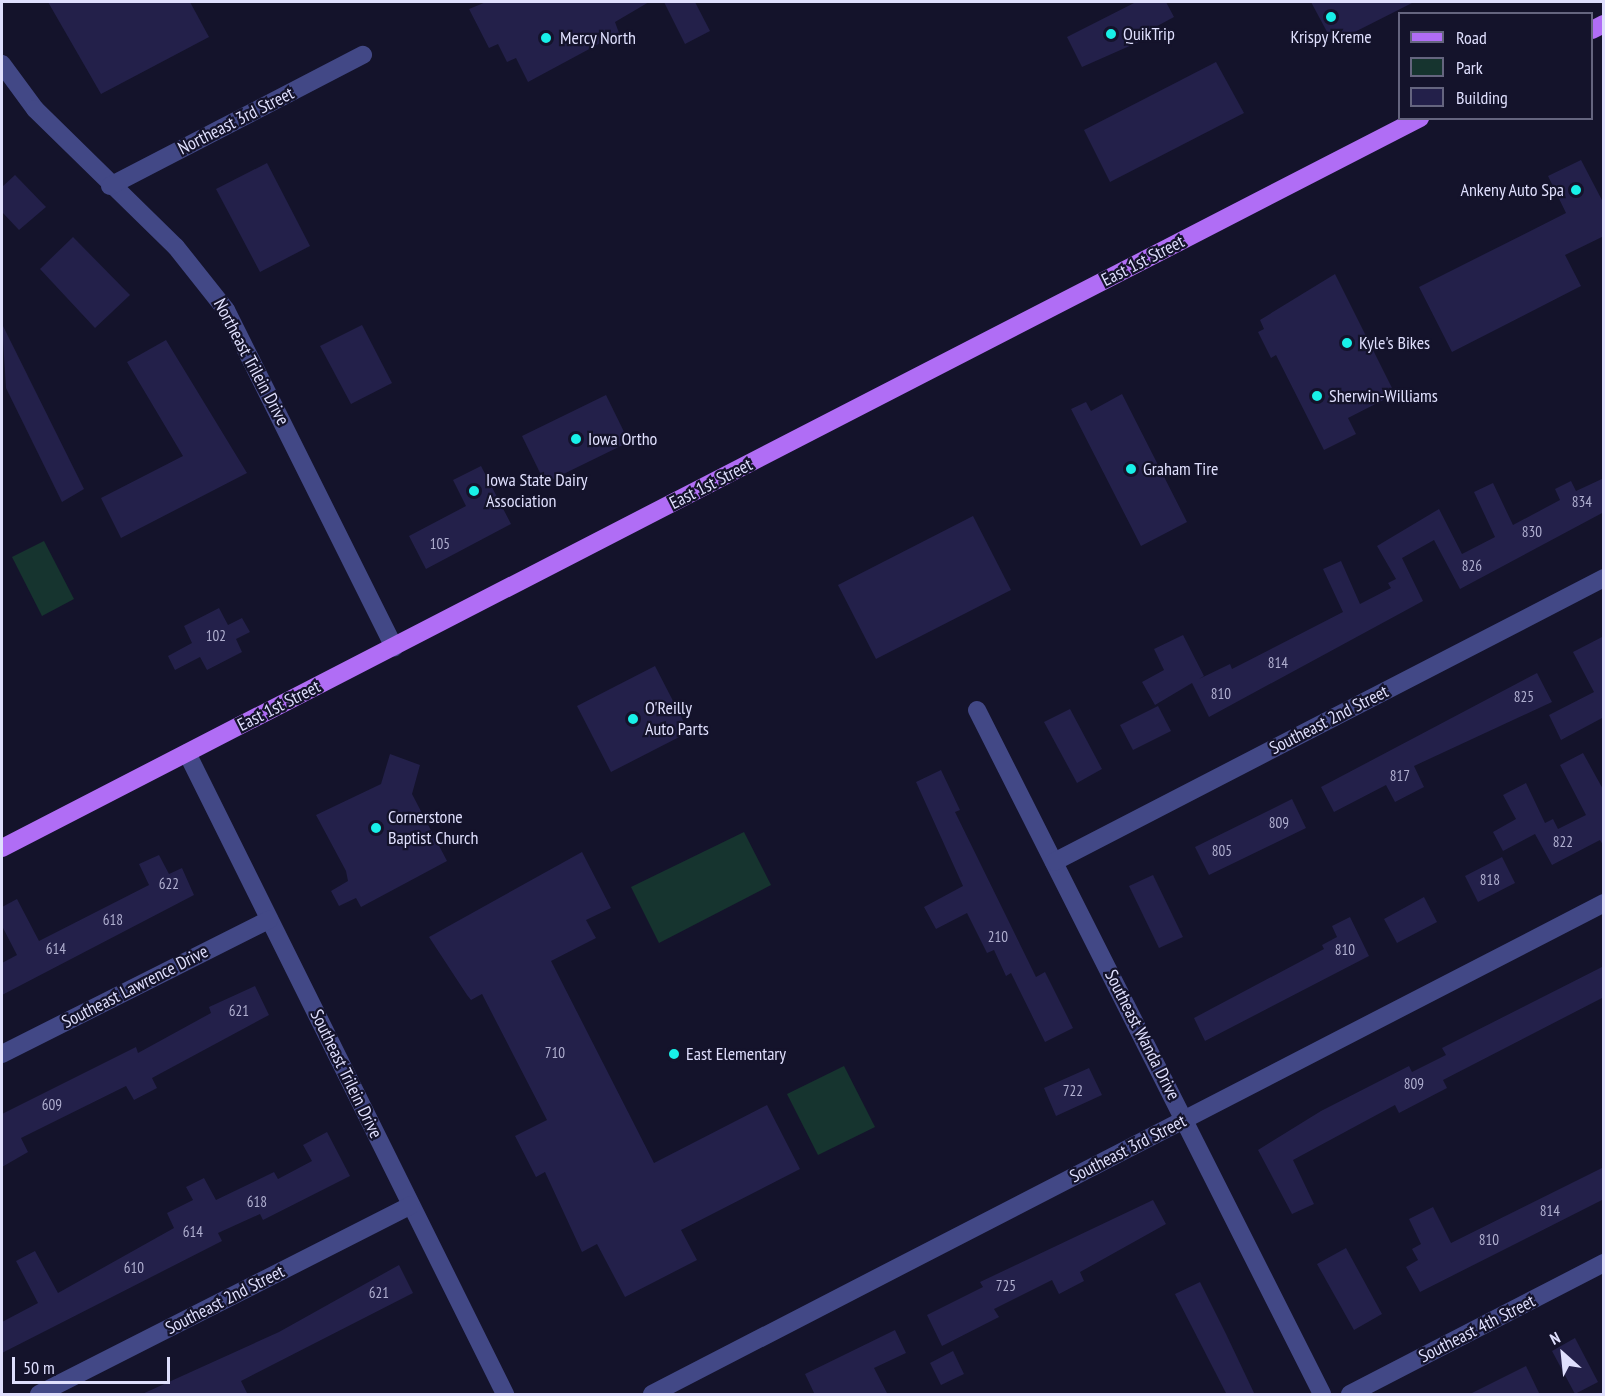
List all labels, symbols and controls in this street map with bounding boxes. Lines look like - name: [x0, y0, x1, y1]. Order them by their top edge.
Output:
- marker: Krispy Kreme: [1324, 10, 1338, 24]
- legend: [1398, 12, 1593, 120]
- place label: QuikTrip: [1123, 23, 1175, 45]
- place label: Krispy Kreme: [1290, 26, 1372, 48]
- text: Road: [1456, 26, 1487, 49]
- place label: Mercy North: [560, 27, 636, 49]
- marker: QuikTrip: [1104, 27, 1118, 41]
- marker: Mercy North: [537, 29, 555, 47]
- text: Park: [1456, 56, 1483, 79]
- street label: Northeast 3rd Street: [174, 83, 298, 159]
- text: Building: [1456, 86, 1508, 109]
- place label: Ankeny Auto Spa: [1459, 179, 1564, 201]
- marker: Ankeny Auto Spa: [1569, 183, 1583, 197]
- street label: East 1st Street: [1098, 231, 1188, 291]
- street label: Northeast Trilein Drive: [208, 295, 294, 429]
- place label: Kyle's Bikes: [1359, 332, 1430, 354]
- marker: Kyle's Bikes: [1340, 336, 1354, 350]
- place label: Sherwin-Williams: [1329, 385, 1438, 407]
- marker: Sherwin-Williams: [1310, 389, 1324, 403]
- place label: Iowa Ortho: [588, 428, 657, 450]
- marker: Iowa Ortho: [569, 432, 583, 446]
- street label: East 1st Street: [666, 454, 756, 514]
- place label: Graham Tire: [1143, 458, 1219, 480]
- marker: Graham Tire: [1124, 462, 1138, 476]
- place label: Iowa State Dairy Association: [486, 470, 588, 512]
- marker: Iowa State Dairy Association: [467, 484, 481, 498]
- house number: 834: [1572, 493, 1592, 511]
- house number: 830: [1522, 523, 1542, 541]
- house number: 105: [430, 535, 450, 553]
- house number: 826: [1462, 557, 1482, 575]
- house number: 102: [206, 627, 226, 645]
- house number: 814: [1268, 654, 1288, 672]
- street label: East 1st Street: [234, 676, 324, 736]
- street label: Southeast 2nd Street: [1266, 681, 1392, 759]
- house number: 810: [1211, 685, 1231, 703]
- house number: 825: [1514, 688, 1534, 706]
- place label: O'Reilly Auto Parts: [645, 698, 709, 740]
- marker: O'Reilly Auto Parts: [626, 712, 640, 726]
- house number: 817: [1390, 767, 1410, 785]
- place label: Cornerstone Baptist Church: [388, 807, 478, 850]
- house number: 809: [1269, 814, 1289, 832]
- marker: Cornerstone Baptist Church: [369, 821, 383, 835]
- house number: 822: [1553, 833, 1573, 851]
- house number: 805: [1212, 842, 1232, 860]
- house number: 818: [1480, 871, 1500, 889]
- house number: 622: [159, 875, 179, 893]
- house number: 618: [103, 911, 123, 929]
- house number: 210: [988, 928, 1008, 946]
- house number: 614: [46, 940, 66, 958]
- street label: Southeast Lawrence Drive: [58, 941, 212, 1033]
- house number: 810: [1335, 941, 1355, 959]
- street label: Southeast Wanda Drive: [1100, 966, 1184, 1104]
- house number: 621: [229, 1002, 249, 1020]
- street label: Southeast Trilein Drive: [305, 1006, 387, 1142]
- place label: East Elementary: [686, 1043, 786, 1065]
- house number: 710: [545, 1044, 565, 1062]
- marker: East Elementary: [667, 1047, 681, 1061]
- house number: 809: [1404, 1075, 1424, 1093]
- house number: 722: [1063, 1082, 1083, 1100]
- house number: 609: [42, 1096, 62, 1114]
- street label: Southeast 3rd Street: [1066, 1110, 1190, 1188]
- house number: 618: [247, 1193, 267, 1211]
- house number: 814: [1540, 1202, 1560, 1220]
- house number: 614: [183, 1223, 203, 1241]
- house number: 810: [1479, 1231, 1499, 1249]
- house number: 610: [124, 1259, 144, 1277]
- street label: Southeast 2nd Street: [162, 1261, 288, 1339]
- house number: 725: [996, 1277, 1016, 1295]
- house number: 621: [369, 1284, 389, 1302]
- street label: Southeast 4th Street: [1415, 1290, 1539, 1368]
- north arrow: [1533, 1324, 1593, 1384]
- text: N: [1546, 1327, 1563, 1349]
- scale bar: [15, 1345, 172, 1383]
- text: 50 m: [23, 1356, 55, 1379]

